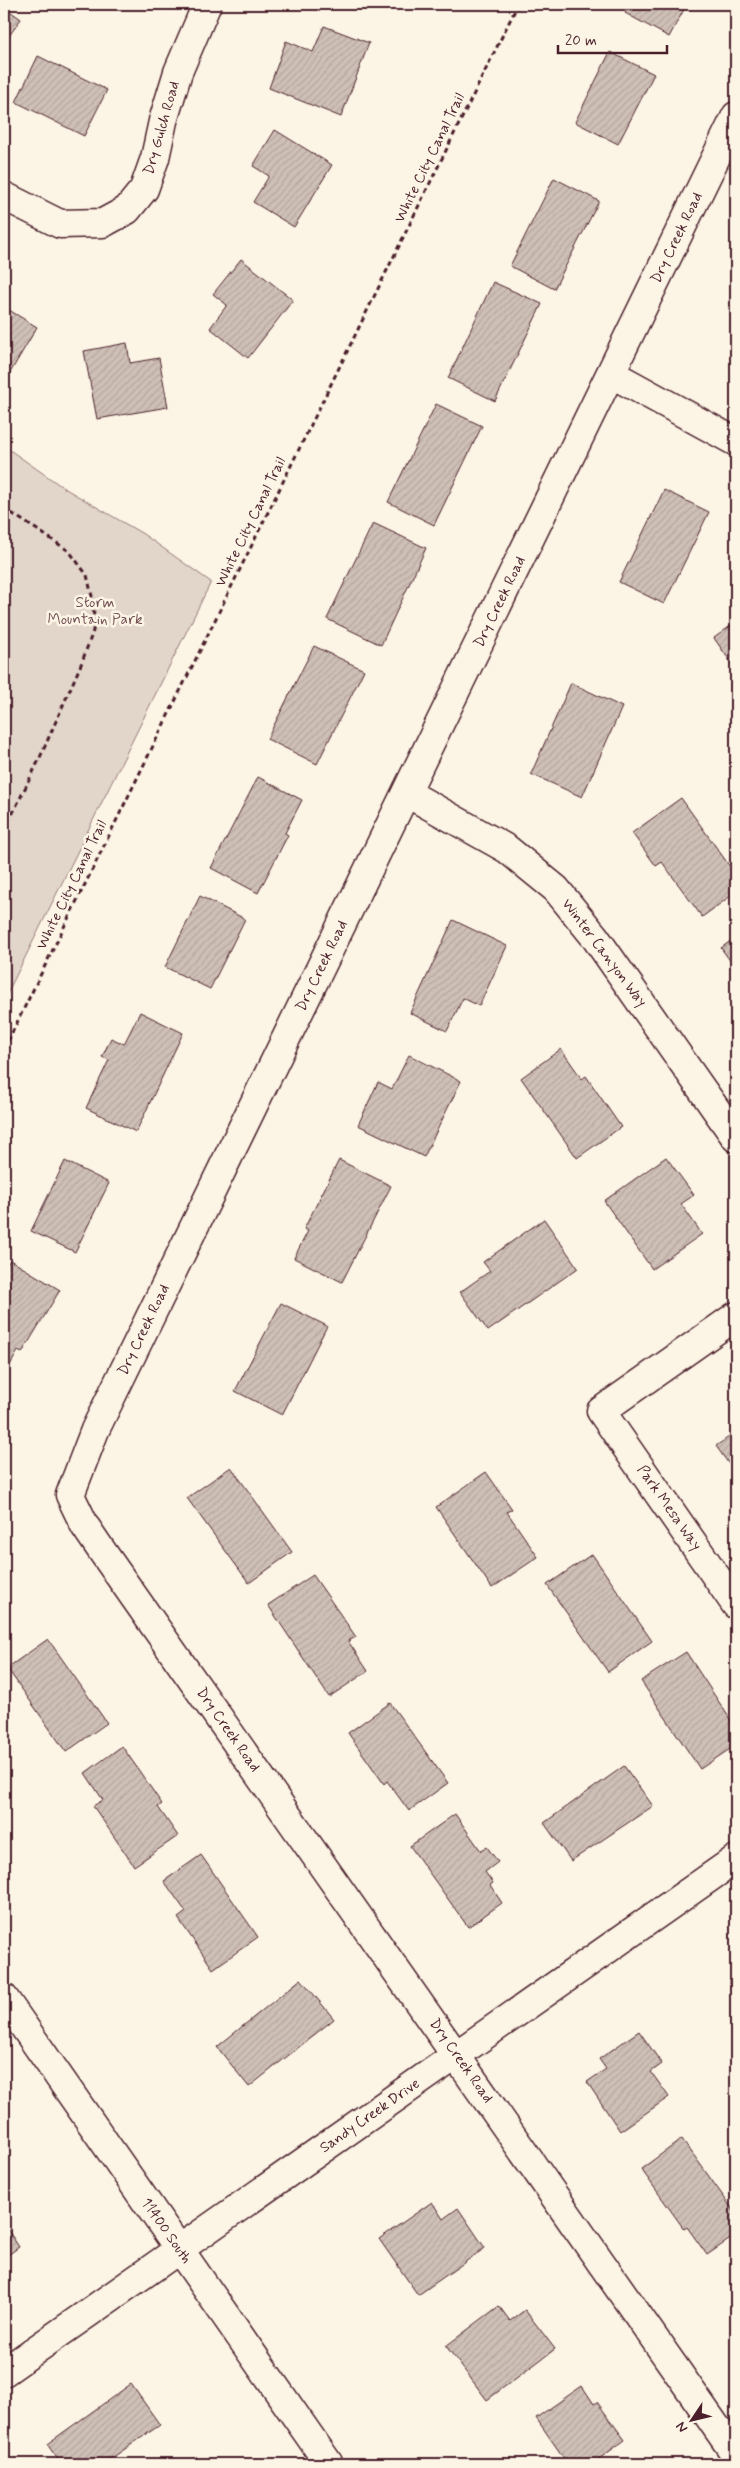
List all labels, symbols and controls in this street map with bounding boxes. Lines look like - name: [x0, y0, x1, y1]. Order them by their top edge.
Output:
- scale bar: [558, 22, 666, 54]
- text: 20 m: [565, 31, 597, 51]
- street label: Dry Gulch Road: [139, 79, 185, 177]
- street label: White City Canal Trail: [390, 90, 470, 226]
- street label: Dry Creek Road: [646, 189, 708, 287]
- street label: White City Canal Trail: [211, 454, 291, 590]
- street label: Dry Creek Road: [469, 553, 531, 651]
- park label: Storm Mountain Park: [48, 593, 143, 630]
- street label: White City Canal Trail: [32, 817, 112, 953]
- street label: Winter Canyon Way: [557, 895, 651, 1011]
- street label: Dry Creek Road: [291, 917, 353, 1015]
- street label: Dry Creek Road: [113, 1281, 175, 1379]
- street label: Park Mesa Way: [632, 1461, 706, 1555]
- street label: Dry Creek Road: [191, 1684, 265, 1776]
- street label: Dry Creek Road: [424, 2015, 498, 2107]
- street label: Sandy Creek Drive: [316, 2074, 424, 2158]
- street label: 11400 South: [136, 2194, 196, 2268]
- north arrow: [668, 2396, 718, 2446]
- text: N: [672, 2418, 692, 2436]

